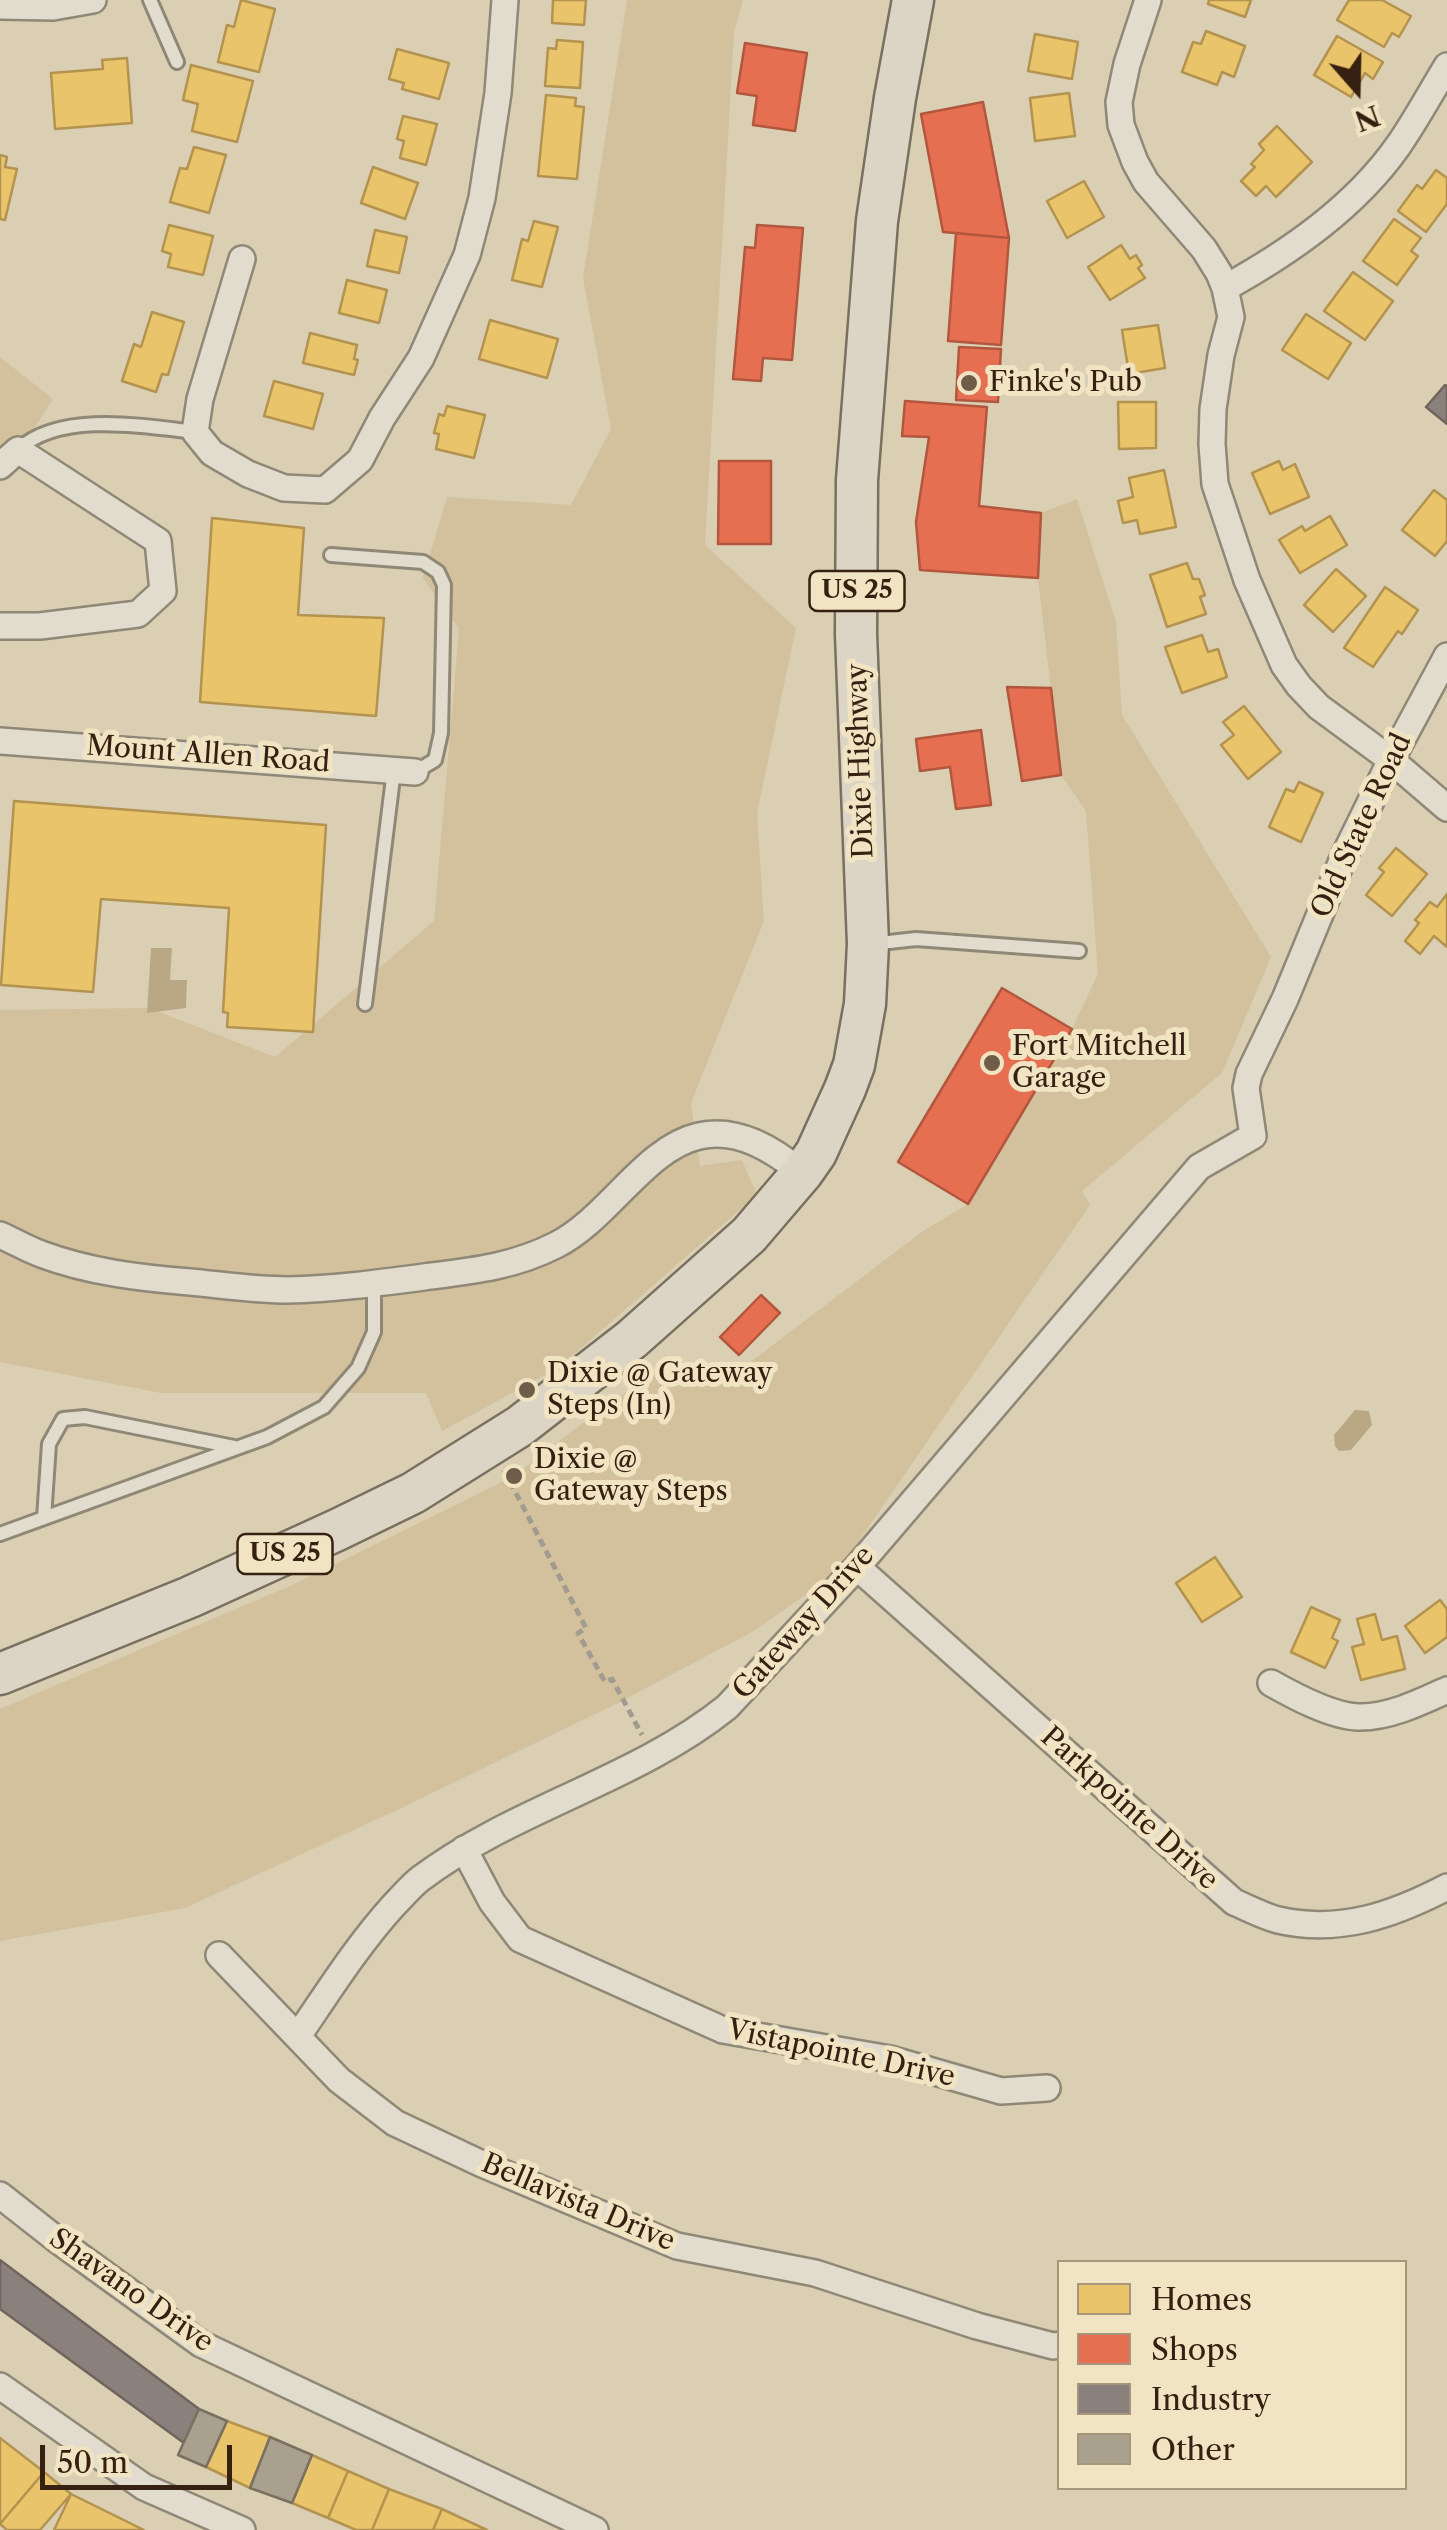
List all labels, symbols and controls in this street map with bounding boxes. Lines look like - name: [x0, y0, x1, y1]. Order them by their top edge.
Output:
- north arrow: [1307, 40, 1407, 140]
- text: N: [1350, 98, 1385, 138]
- place label: Finke's Pub: [989, 366, 1142, 400]
- marker: Finke's Pub: [958, 372, 980, 394]
- road number: US 25: [810, 571, 904, 611]
- street label: Dixie Highway: [841, 663, 881, 859]
- street label: Old State Road: [1305, 728, 1419, 924]
- street label: Mount Allen Road: [85, 730, 331, 780]
- place label: Fort Mitchell Garage: [1012, 1030, 1187, 1096]
- marker: Fort Mitchell Garage: [981, 1052, 1003, 1074]
- place label: Dixie @ Gateway Steps (In): [547, 1357, 773, 1423]
- marker: Dixie @ Gateway Steps (In): [516, 1379, 538, 1401]
- place label: Dixie @ Gateway Steps: [534, 1443, 728, 1509]
- marker: Dixie @ Gateway Steps: [503, 1465, 525, 1487]
- road number: US 25: [238, 1534, 332, 1574]
- street label: Gateway Drive: [726, 1539, 882, 1707]
- street label: Parkpointe Drive: [1033, 1721, 1225, 1897]
- street label: Vistapointe Drive: [724, 2013, 958, 2095]
- street label: Bellavista Drive: [476, 2147, 680, 2259]
- street label: Shavano Drive: [43, 2222, 219, 2360]
- legend: [1057, 2260, 1407, 2490]
- text: Homes: [1151, 2281, 1252, 2318]
- text: Shops: [1151, 2331, 1238, 2368]
- text: Industry: [1151, 2381, 1271, 2418]
- scale bar: [45, 2425, 238, 2487]
- text: Other: [1151, 2431, 1235, 2468]
- text: 50 m: [57, 2444, 128, 2481]

